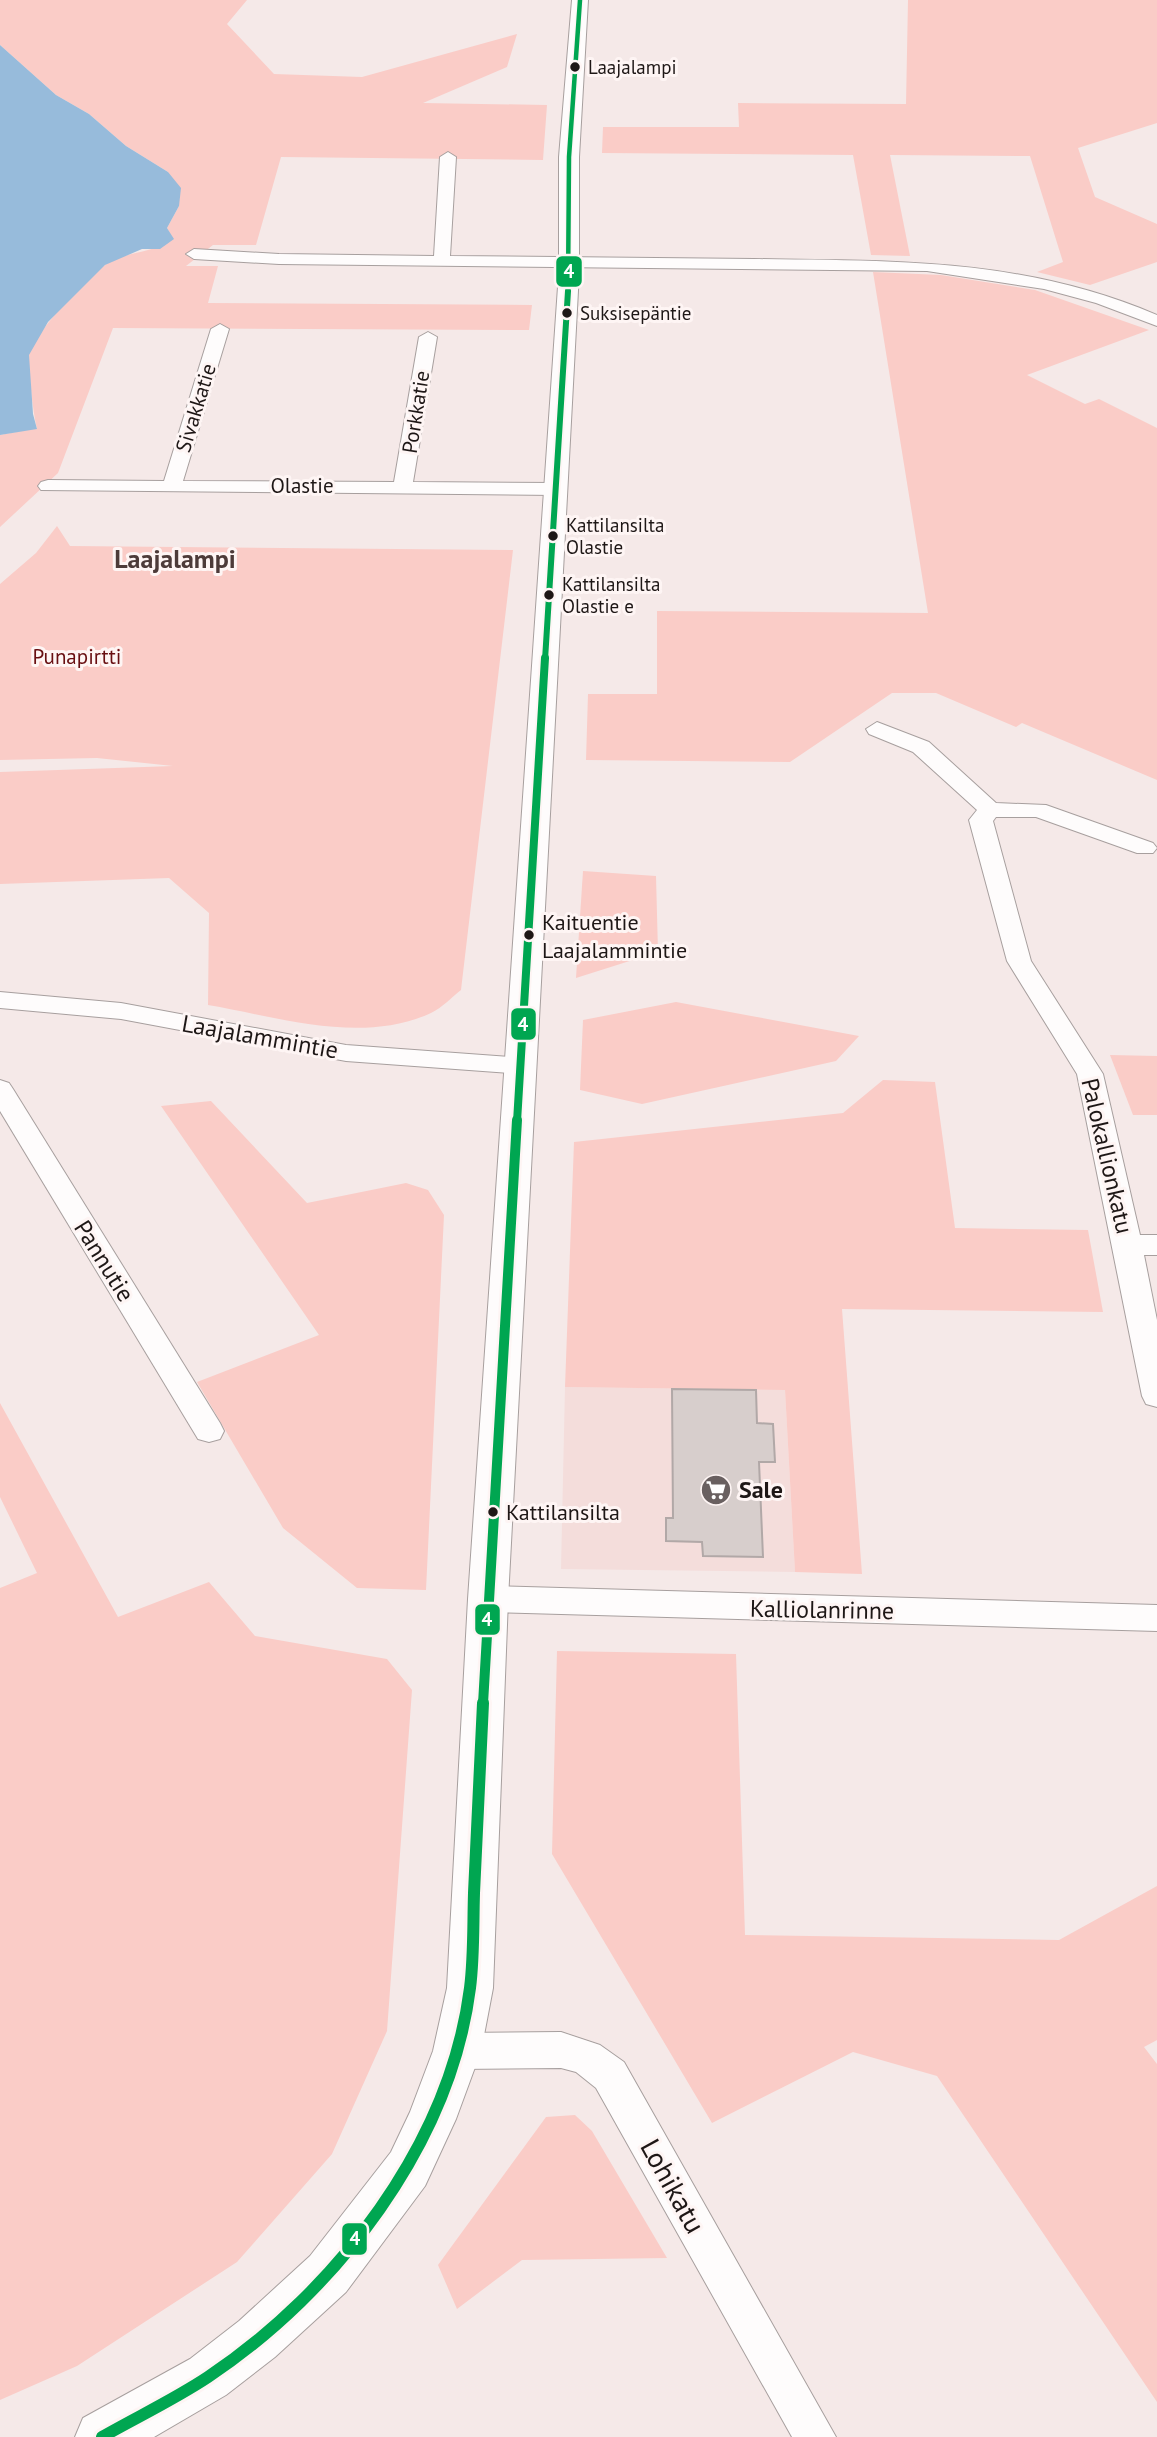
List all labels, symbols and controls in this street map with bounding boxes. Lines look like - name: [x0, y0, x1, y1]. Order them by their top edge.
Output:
- place label: Laajalampi: [588, 55, 677, 79]
- marker: Laajalampi: [568, 60, 582, 74]
- line badge: 4: [555, 255, 583, 288]
- text: 4: [564, 259, 575, 283]
- place label: Suksisepäntie: [580, 301, 691, 325]
- marker: Suksisepäntie: [560, 306, 574, 320]
- street label: Sivakkatie: [169, 360, 222, 455]
- street label: Porkkatie: [396, 369, 435, 455]
- street label: Olastie: [270, 472, 334, 499]
- place label: Kattilansilta Olastie: [566, 513, 664, 559]
- marker: Kattilansilta Olastie: [546, 529, 560, 543]
- district label: Laajalampi: [114, 542, 236, 575]
- place label: Kattilansilta Olastie e: [562, 572, 660, 618]
- marker: Kattilansilta Olastie e: [542, 588, 556, 602]
- park label: Punapirtti: [33, 643, 121, 670]
- place label: Kaituentie Laajalammintie: [542, 908, 687, 964]
- marker: Kaituentie Laajalammintie: [522, 928, 536, 942]
- line badge: 4: [510, 1007, 537, 1041]
- street label: Laajalammintie: [179, 1008, 341, 1066]
- text: 4: [518, 1012, 529, 1036]
- street label: Palokallionkatu: [1075, 1075, 1140, 1237]
- street label: Pannutie: [67, 1214, 142, 1307]
- supermarket icon: Sale: [699, 1473, 733, 1507]
- place label: Sale: [739, 1474, 783, 1505]
- place label: Kattilansilta: [506, 1498, 620, 1526]
- marker: Kattilansilta: [486, 1505, 500, 1519]
- street label: Kalliolanrinne: [750, 1593, 894, 1626]
- line badge: 4: [474, 1603, 501, 1636]
- text: 4: [482, 1607, 493, 1631]
- street label: Lohikatu: [632, 2132, 714, 2240]
- line badge: 4: [341, 2222, 368, 2256]
- text: 4: [350, 2226, 361, 2250]

